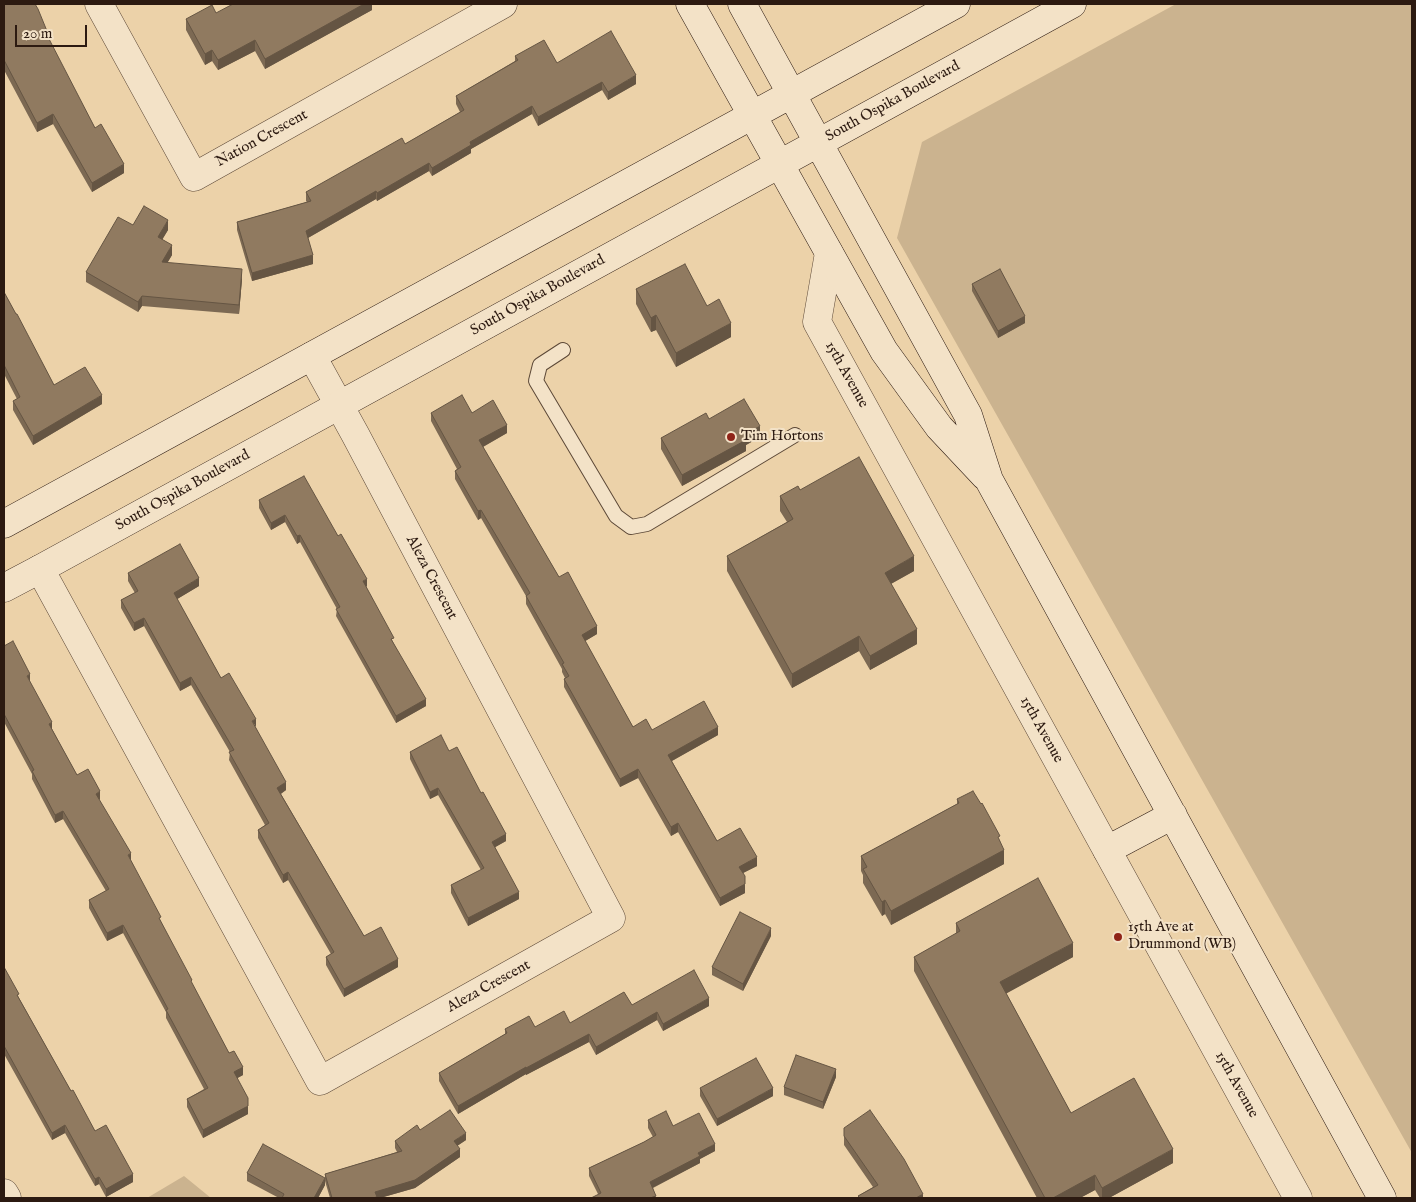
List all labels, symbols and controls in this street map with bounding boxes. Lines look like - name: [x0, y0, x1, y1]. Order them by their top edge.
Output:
- scale bar: [18, 15, 90, 47]
- text: 20 m: [23, 24, 52, 43]
- street label: South Ospika Boulevard: [823, 58, 963, 146]
- street label: Nation Crescent: [213, 106, 311, 172]
- street label: South Ospika Boulevard: [468, 252, 608, 340]
- street label: 15th Avenue: [820, 339, 872, 411]
- place label: Tim Hortons: [741, 428, 823, 446]
- marker: Tim Hortons: [725, 431, 737, 443]
- street label: South Ospika Boulevard: [113, 447, 253, 535]
- street label: Aleza Crescent: [401, 533, 461, 623]
- street label: 15th Avenue: [1015, 694, 1067, 766]
- place label: 15th Ave at Drummond (WB): [1128, 919, 1236, 954]
- marker: 15th Ave at Drummond (WB): [1112, 931, 1124, 943]
- street label: Aleza Crescent: [444, 957, 534, 1017]
- street label: 15th Avenue: [1210, 1049, 1262, 1121]

